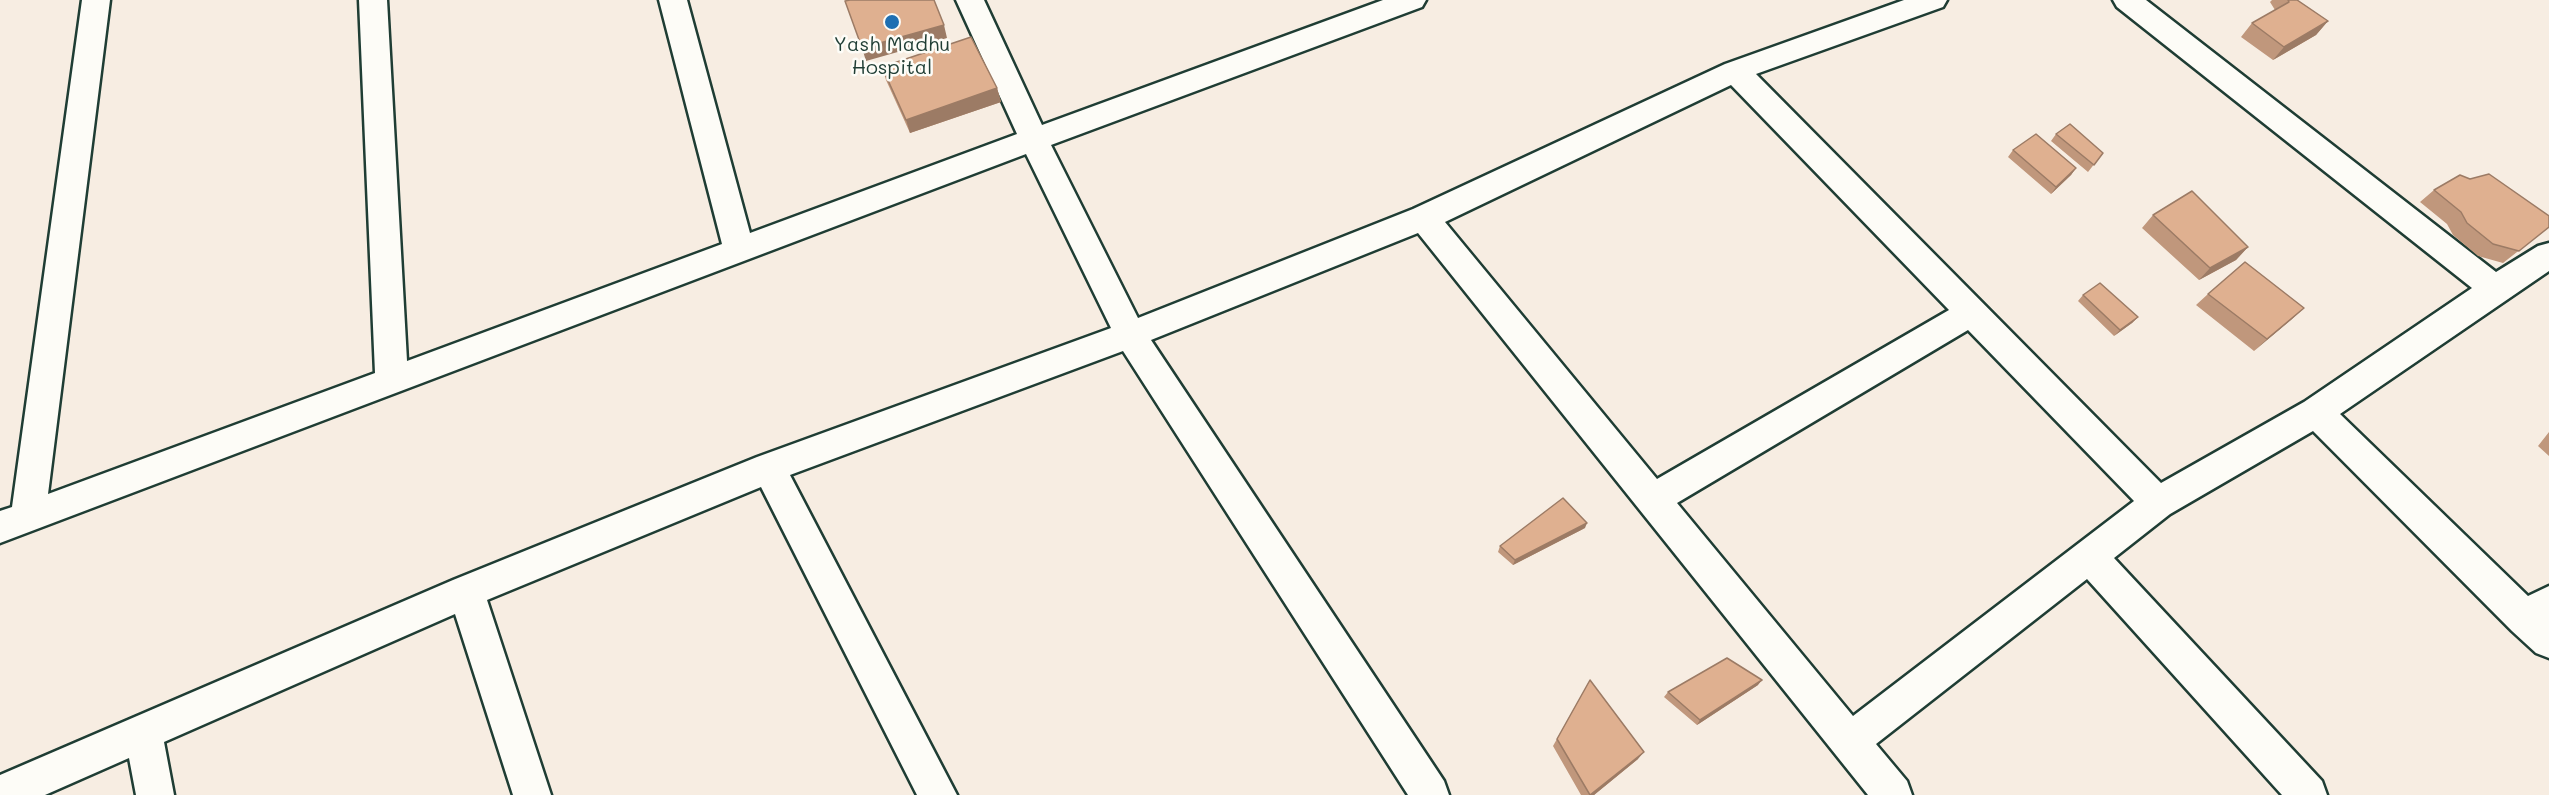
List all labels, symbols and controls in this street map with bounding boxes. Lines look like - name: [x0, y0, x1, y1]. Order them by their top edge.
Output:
- marker: Yash Madhu Hospital: [883, 13, 901, 31]
- place label: Yash Madhu Hospital: [834, 33, 950, 80]

